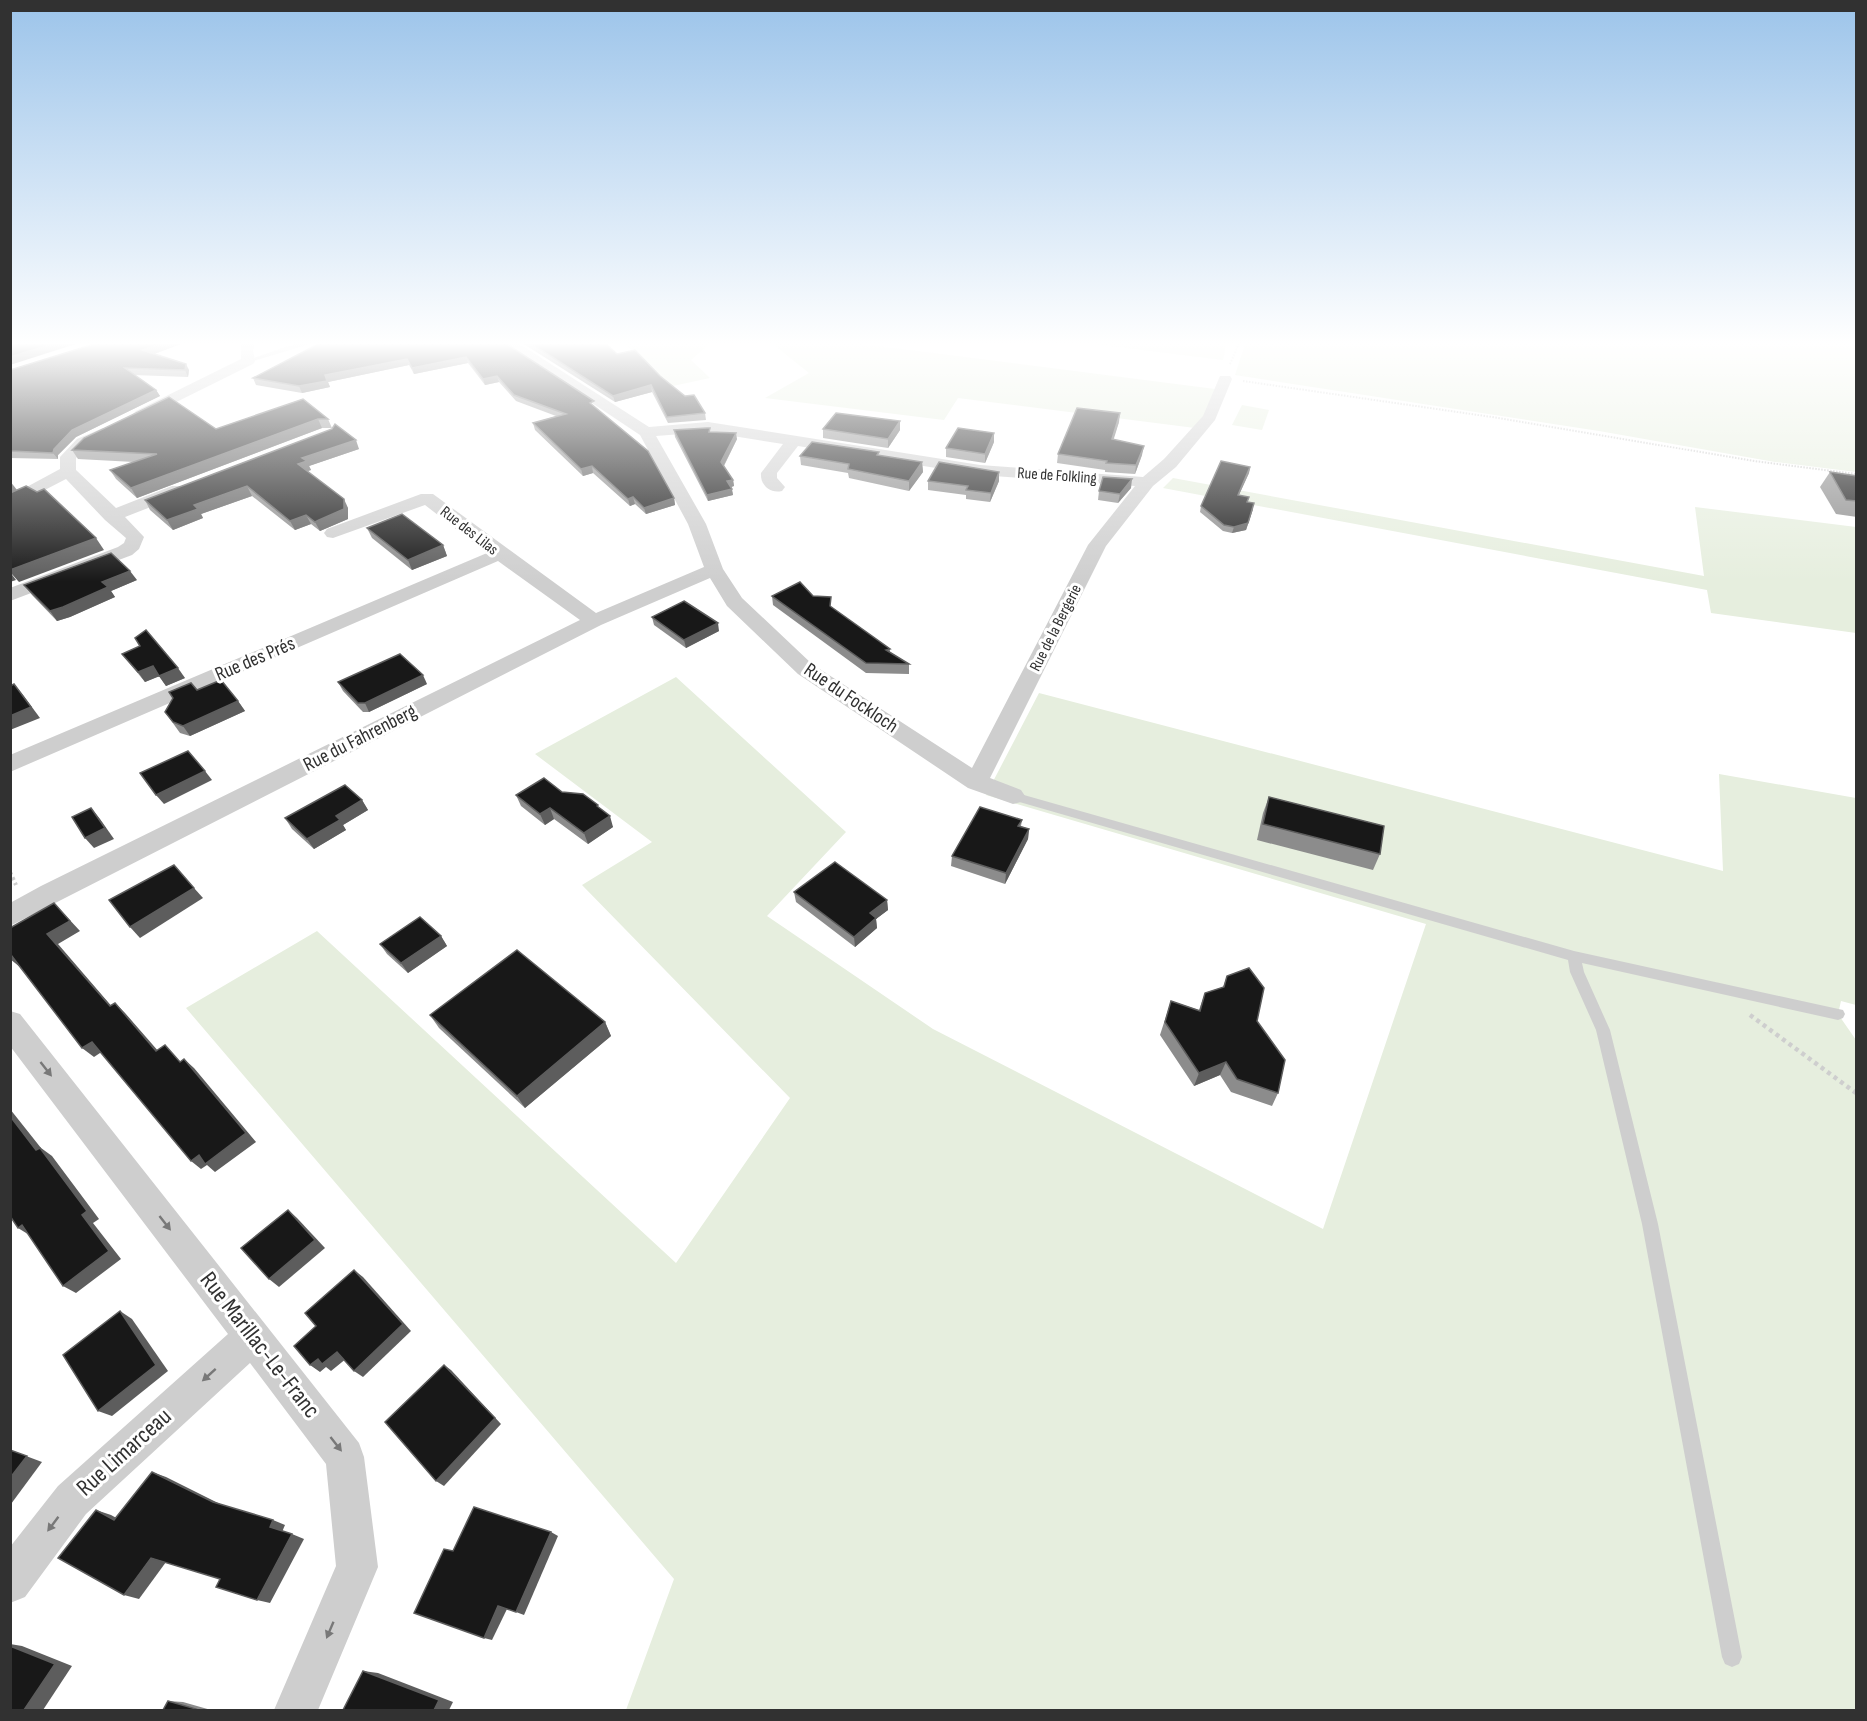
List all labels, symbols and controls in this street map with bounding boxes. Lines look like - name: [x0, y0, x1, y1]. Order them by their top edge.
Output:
- street label: Rue de Folkling: [1017, 464, 1097, 488]
- street label: Rue des Lilas: [436, 503, 502, 560]
- street label: Rue de la Bergerie: [1026, 581, 1086, 675]
- street label: Rue des Prés: [211, 631, 299, 687]
- street label: Rue du Fockloch: [799, 658, 903, 738]
- street label: Rue du Fahrenberg: [299, 699, 421, 777]
- one-way arrow: [40, 1061, 53, 1077]
- one-way arrow: [159, 1216, 171, 1231]
- street label: Rue Marillac-Le-Franc: [194, 1266, 326, 1424]
- one-way arrow: [202, 1368, 217, 1381]
- street label: Rue Limarceau: [71, 1402, 177, 1502]
- one-way arrow: [329, 1437, 341, 1452]
- one-way arrow: [48, 1517, 60, 1532]
- one-way arrow: [325, 1621, 334, 1639]

